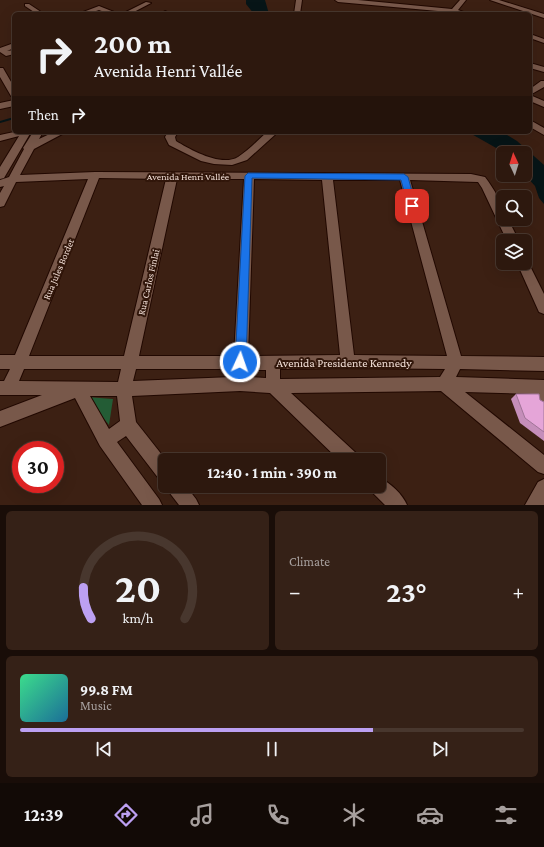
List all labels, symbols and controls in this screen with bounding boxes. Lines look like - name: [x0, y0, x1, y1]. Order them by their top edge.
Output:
- icon: right: [28, 28, 80, 80]
- text: 200 m: [94, 28, 171, 59]
- text: Avenida Henri Vallée: [94, 61, 242, 81]
- icon: right: [67, 104, 89, 126]
- text: Then: [28, 107, 59, 123]
- north arrow: [496, 146, 532, 182]
- map controls: [496, 146, 532, 270]
- street label: Avenida Henri Vallée: [147, 171, 230, 182]
- pin: [395, 189, 429, 223]
- button: search: [496, 190, 532, 226]
- icon: arrive: [401, 195, 423, 217]
- button: layers: [496, 234, 532, 270]
- street label: Rua Jules Bordet: [41, 236, 77, 301]
- street label: Rua Carlos Finlai: [136, 248, 162, 316]
- position arrow: [219, 341, 261, 383]
- street label: Avenida Presidente Kennedy: [276, 356, 412, 370]
- speed limit sign: 30: [12, 441, 64, 493]
- text: 12:40 · 1 min · 390 m: [207, 465, 337, 481]
- text: Climate: [289, 554, 330, 569]
- text: 20: [114, 564, 161, 610]
- text: 23°: [386, 575, 427, 608]
- text: −: [289, 579, 301, 604]
- text: +: [512, 579, 524, 604]
- text: km/h: [122, 609, 153, 625]
- text: 99.8 FM: [80, 682, 133, 698]
- text: Music: [80, 698, 112, 713]
- icon: previous: [93, 738, 115, 760]
- icon: pause: [261, 738, 283, 760]
- icon: next: [429, 738, 451, 760]
- icon: directions: [112, 801, 140, 829]
- icon: music: [188, 801, 216, 829]
- icon: phone: [264, 801, 292, 829]
- icon: climate: [340, 801, 368, 829]
- icon: car: [416, 801, 444, 829]
- icon: filters: [492, 801, 520, 829]
- text: 12:39: [24, 805, 64, 825]

